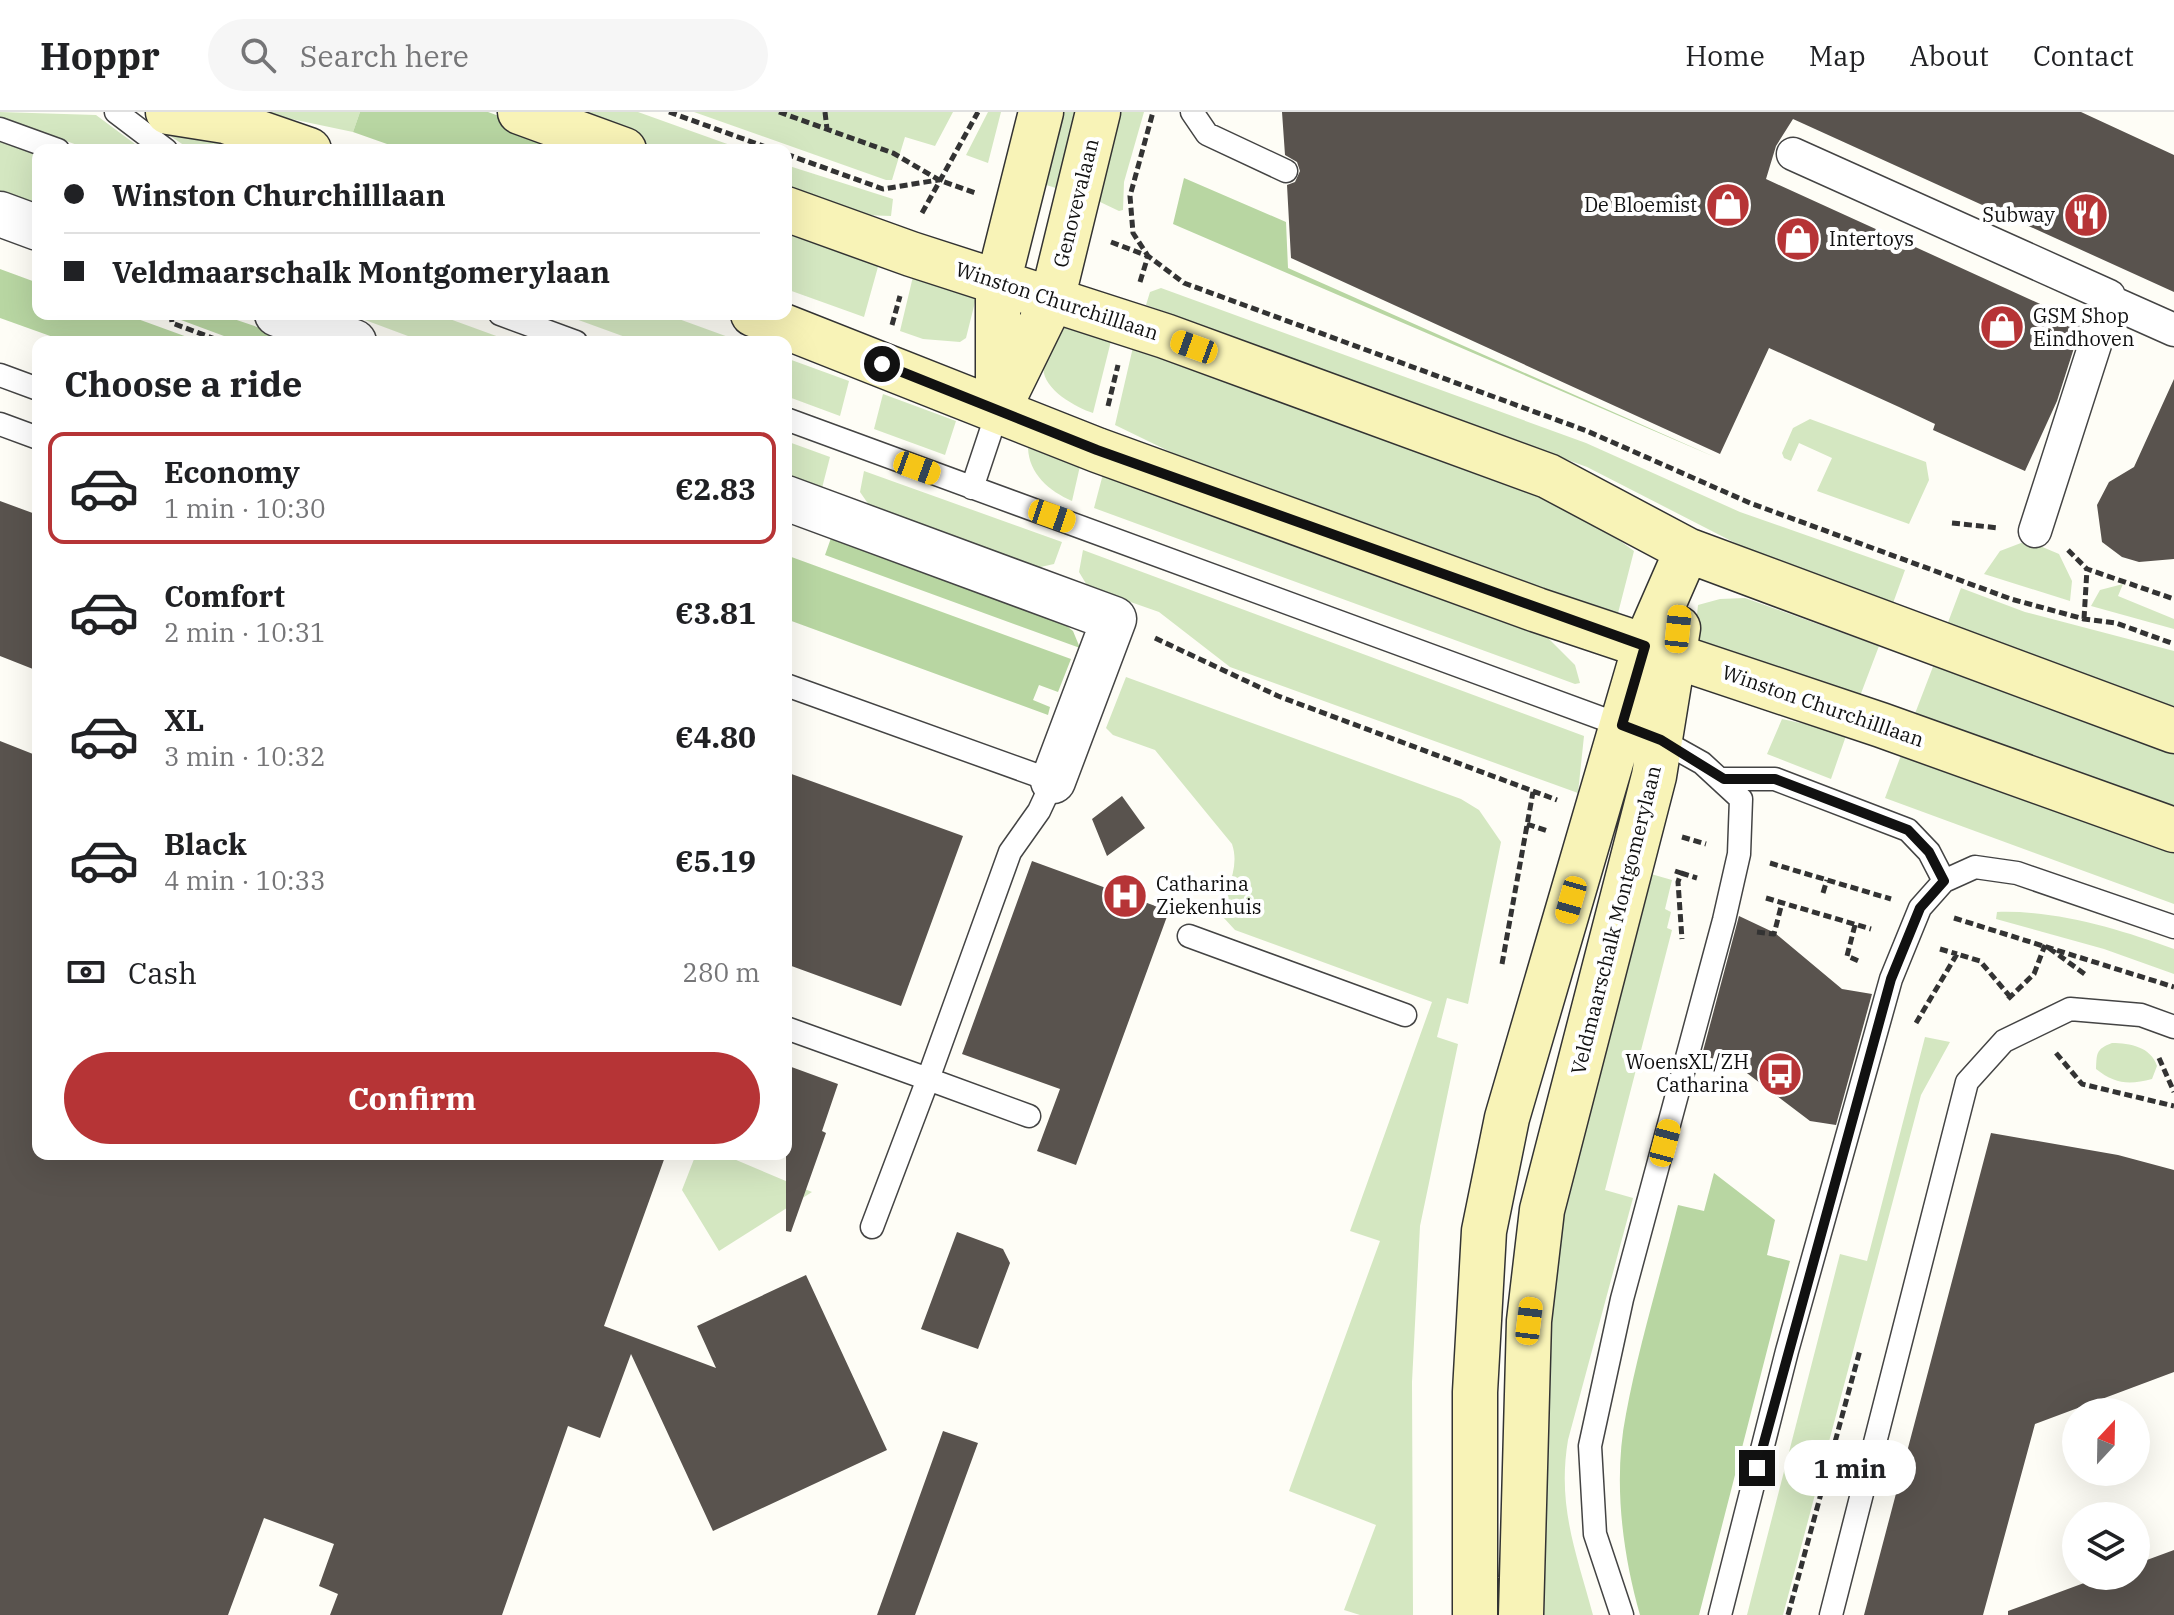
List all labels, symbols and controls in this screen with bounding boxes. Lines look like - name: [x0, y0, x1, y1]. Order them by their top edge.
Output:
- search box: [208, 19, 768, 91]
- text: Hoppr: [40, 31, 160, 80]
- icon: search: [236, 33, 280, 77]
- text: Search here: [300, 36, 469, 75]
- text: Home: [1685, 37, 1765, 74]
- text: Map: [1809, 37, 1866, 74]
- text: About: [1910, 37, 1989, 74]
- text: Contact: [2033, 37, 2134, 74]
- street label: Genovevalaan: [1046, 135, 1105, 270]
- text: Winston Churchilllaan: [112, 175, 446, 214]
- shop icon: De Bloemist: [1704, 181, 1752, 229]
- place label: De Bloemist: [1584, 191, 1697, 218]
- restaurant icon: Subway: [2062, 191, 2110, 239]
- place label: Subway: [1982, 201, 2055, 228]
- shop icon: Intertoys: [1774, 215, 1822, 263]
- place label: Intertoys: [1829, 225, 1914, 252]
- text: Veldmaarschalk Montgomerylaan: [112, 252, 610, 291]
- street label: Winston Churchilllaan: [952, 255, 1162, 346]
- place label: GSM Shop Eindhoven: [2033, 302, 2135, 352]
- shop icon: GSM Shop Eindhoven: [1978, 303, 2026, 351]
- car: [1167, 328, 1221, 366]
- route start: [864, 346, 900, 382]
- text: Choose a ride: [64, 360, 303, 407]
- car: [890, 449, 944, 487]
- icon: car: [68, 452, 140, 524]
- text: Economy: [164, 452, 300, 491]
- text: €2.83: [675, 469, 756, 508]
- text: 1 min · 10:30: [164, 491, 326, 525]
- car: [1025, 497, 1079, 535]
- icon: car: [68, 576, 140, 648]
- text: Comfort: [164, 576, 285, 615]
- text: €3.81: [675, 593, 756, 632]
- car: [1664, 604, 1692, 654]
- text: 2 min · 10:31: [164, 615, 326, 649]
- street label: Winston Churchilllaan: [1719, 658, 1928, 753]
- icon: car: [68, 700, 140, 772]
- text: XL: [164, 700, 204, 739]
- text: €4.80: [675, 717, 756, 756]
- text: 3 min · 10:32: [164, 739, 326, 773]
- street label: Veldmaarschalk Montgomerylaan: [1564, 762, 1667, 1077]
- icon: car: [68, 824, 140, 896]
- text: Black: [164, 824, 247, 863]
- text: €5.19: [675, 841, 756, 880]
- text: 4 min · 10:33: [164, 863, 326, 897]
- place label: Catharina Ziekenhuis: [1156, 870, 1262, 920]
- hospital icon: Catharina Ziekenhuis: [1101, 872, 1149, 920]
- car: [1553, 874, 1589, 926]
- icon: cash: [64, 950, 108, 994]
- text: Cash: [128, 953, 197, 992]
- text: 280 m: [682, 955, 760, 989]
- place label: WoensXL/ZH Catharina: [1625, 1048, 1749, 1098]
- bus stop icon: WoensXL/ZH Catharina: [1756, 1050, 1804, 1098]
- button: Confirm: [64, 1052, 760, 1144]
- car: [1647, 1117, 1683, 1169]
- car: [1514, 1296, 1544, 1346]
- north arrow: [2062, 1398, 2150, 1486]
- map controls: [2062, 1398, 2150, 1590]
- callout: 1 min: [1785, 1440, 1917, 1496]
- route end: [1739, 1450, 1775, 1486]
- text: 1 min: [1814, 1451, 1886, 1485]
- button: layers: [2062, 1502, 2150, 1590]

